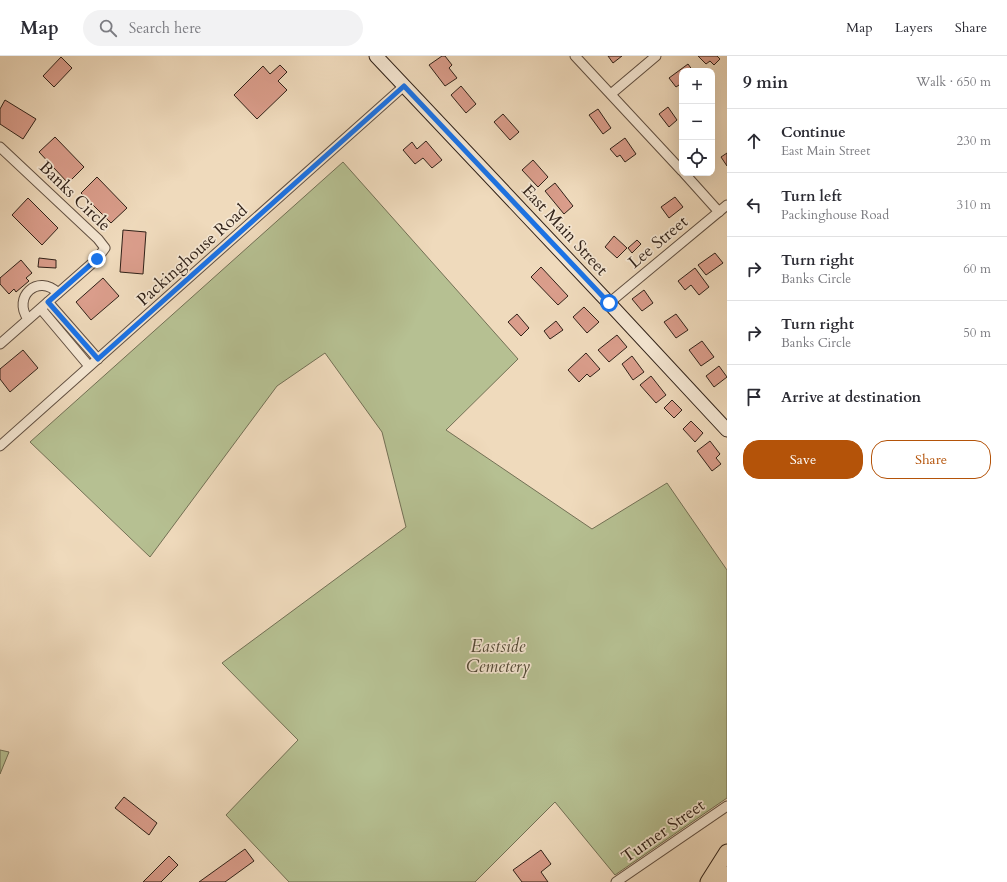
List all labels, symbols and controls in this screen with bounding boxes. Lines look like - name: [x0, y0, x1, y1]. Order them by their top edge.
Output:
- search box: [83, 10, 363, 46]
- text: Map: [20, 15, 59, 41]
- icon: search: [97, 17, 119, 39]
- text: Search here: [129, 18, 201, 38]
- text: Map: [846, 18, 873, 37]
- text: Layers: [895, 18, 933, 37]
- text: Share: [955, 18, 987, 37]
- map controls: [679, 68, 715, 176]
- button: +: [679, 68, 715, 104]
- text: 9 min: [743, 71, 788, 94]
- text: Walk · 650 m: [916, 73, 991, 91]
- button: −: [679, 104, 715, 140]
- text: Continue: [781, 122, 846, 142]
- icon: ahead: [743, 130, 765, 152]
- text: 230 m: [957, 132, 991, 150]
- button: locate: [679, 140, 715, 176]
- text: East Main Street: [781, 142, 870, 160]
- street label: Banks Circle: [34, 156, 116, 236]
- street label: East Main Street: [517, 179, 614, 281]
- text: Turn left: [781, 186, 842, 206]
- icon: left: [743, 194, 765, 216]
- text: 310 m: [957, 196, 991, 214]
- street label: Packinghouse Road: [132, 199, 252, 311]
- text: Packinghouse Road: [781, 206, 889, 224]
- street label: Lee Street: [623, 210, 693, 274]
- route end: [88, 250, 106, 268]
- text: Turn right: [781, 250, 854, 270]
- icon: right: [743, 258, 765, 280]
- text: 60 m: [963, 260, 991, 278]
- text: Banks Circle: [781, 270, 851, 288]
- route start: [600, 294, 618, 312]
- text: Turn right: [781, 314, 854, 334]
- icon: right: [743, 322, 765, 344]
- text: 50 m: [963, 324, 991, 342]
- text: Banks Circle: [781, 334, 851, 352]
- icon: arrive: [743, 386, 765, 408]
- text: Arrive at destination: [781, 387, 921, 407]
- button: Save: [743, 440, 863, 479]
- button: Share: [871, 440, 991, 479]
- park label: Eastside Cemetery: [466, 635, 531, 678]
- street label: Turner Street: [617, 793, 710, 868]

